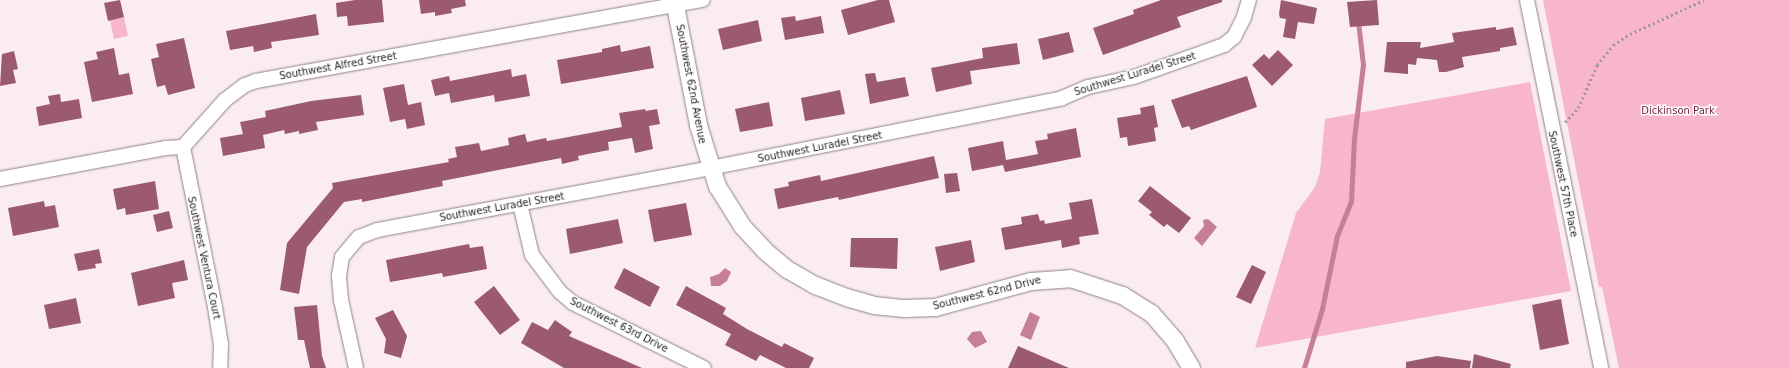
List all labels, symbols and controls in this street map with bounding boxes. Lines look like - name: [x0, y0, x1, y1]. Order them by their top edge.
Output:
- street label: Southwest 62nd Avenue: [674, 23, 708, 145]
- street label: Southwest Alfred Street: [278, 50, 398, 82]
- street label: Southwest Luradel Street: [1073, 50, 1197, 98]
- park label: Dickinson Park: [1641, 105, 1715, 117]
- street label: Southwest Luradel Street: [757, 129, 883, 165]
- street label: Southwest 57th Place: [1546, 130, 1580, 238]
- street label: Southwest Luradel Street: [439, 190, 565, 224]
- street label: Southwest Ventura Court: [185, 195, 223, 321]
- street label: Southwest 62nd Drive: [932, 274, 1042, 312]
- street label: Southwest 63rd Drive: [568, 295, 670, 355]

